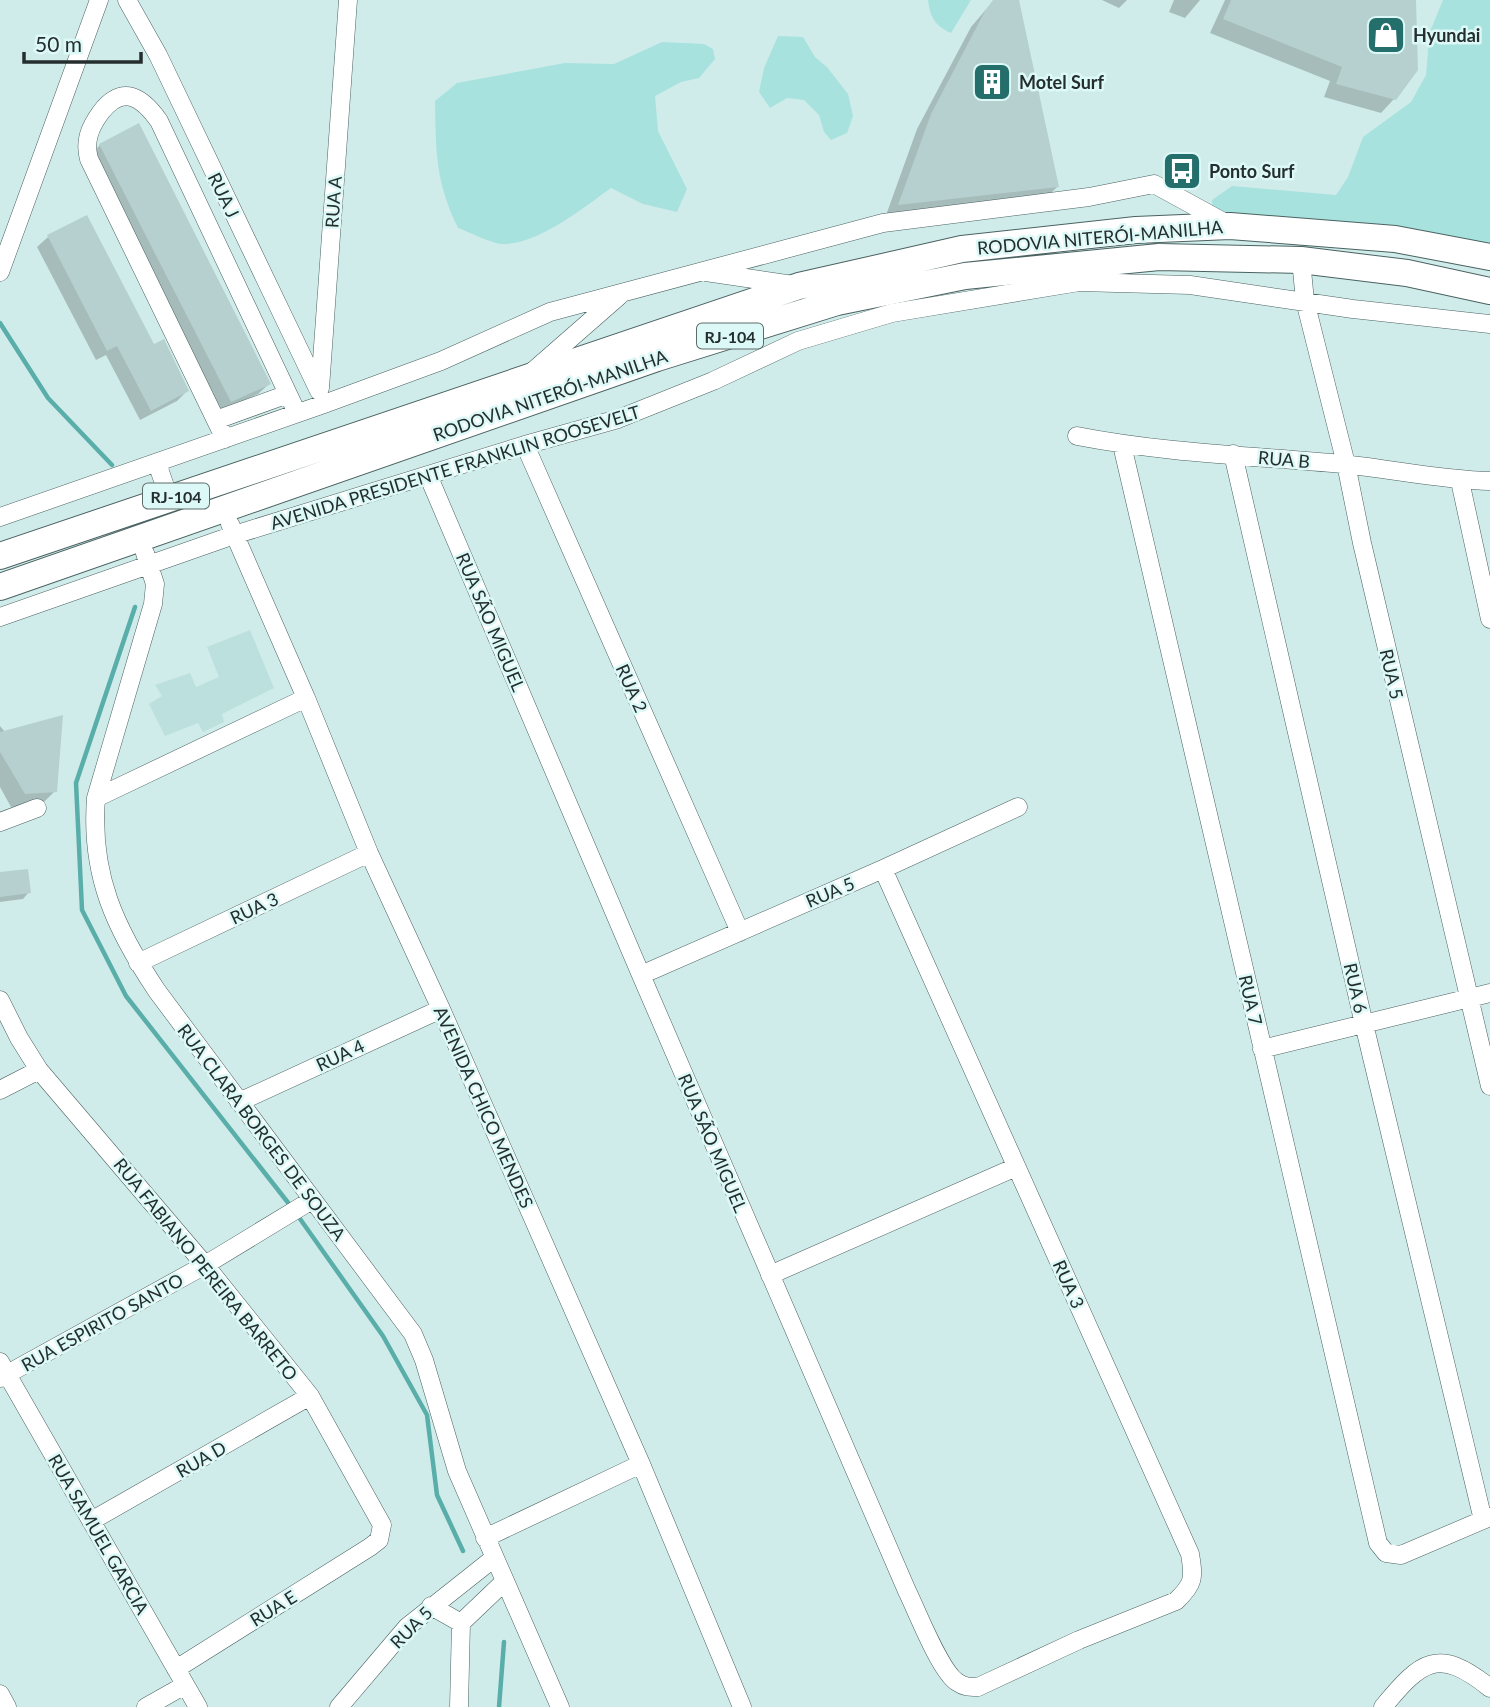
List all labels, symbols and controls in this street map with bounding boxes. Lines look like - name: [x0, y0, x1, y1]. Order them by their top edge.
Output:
- shop icon: Hyundai: [1365, 14, 1407, 56]
- scale bar: [24, 21, 142, 65]
- place label: Hyundai: [1413, 24, 1480, 46]
- text: 50 m: [35, 31, 82, 56]
- building icon: Motel Surf: [971, 61, 1013, 103]
- place label: Motel Surf: [1019, 71, 1105, 93]
- bus stop icon: Ponto Surf: [1161, 150, 1203, 192]
- place label: Ponto Surf: [1209, 160, 1295, 182]
- street label: RUA J: [204, 169, 244, 221]
- street label: RUA A: [320, 175, 346, 229]
- street label: RODOVIA NITERÓI-MANILHA: [976, 215, 1225, 259]
- road number: RJ-104: [697, 324, 763, 348]
- street label: RODOVIA NITERÓI-MANILHA: [430, 344, 671, 446]
- street label: AVENIDA PRESIDENTE FRANKLIN ROOSEVELT: [267, 400, 643, 534]
- street label: RUA B: [1257, 446, 1311, 472]
- road number: RJ-104: [143, 484, 209, 509]
- street label: RUA SÃO MIGUEL: [452, 549, 530, 695]
- street label: RUA 5: [1376, 647, 1408, 701]
- street label: RUA 2: [612, 660, 652, 716]
- street label: RUA 5: [802, 872, 858, 912]
- street label: RUA 3: [226, 887, 282, 929]
- street label: RUA 6: [1340, 961, 1372, 1015]
- street label: RUA 7: [1235, 973, 1267, 1027]
- street label: AVENIDA CHICO MENDES: [430, 1003, 538, 1211]
- street label: RUA CLARA BORGES DE SOUZA: [173, 1019, 351, 1245]
- street label: RUA 4: [312, 1034, 368, 1076]
- street label: RUA SÃO MIGUEL: [674, 1070, 752, 1216]
- street label: RUA FABIANO PEREIRA BARRETO: [109, 1153, 303, 1385]
- street label: RUA 3: [1049, 1256, 1089, 1312]
- street label: RUA ESPIRITO SANTO: [17, 1268, 187, 1376]
- street label: RUA D: [172, 1436, 230, 1482]
- street label: RUA SAMUEL GARCIA: [44, 1450, 154, 1619]
- street label: RUA E: [246, 1585, 300, 1631]
- street label: RUA 5: [385, 1601, 437, 1653]

